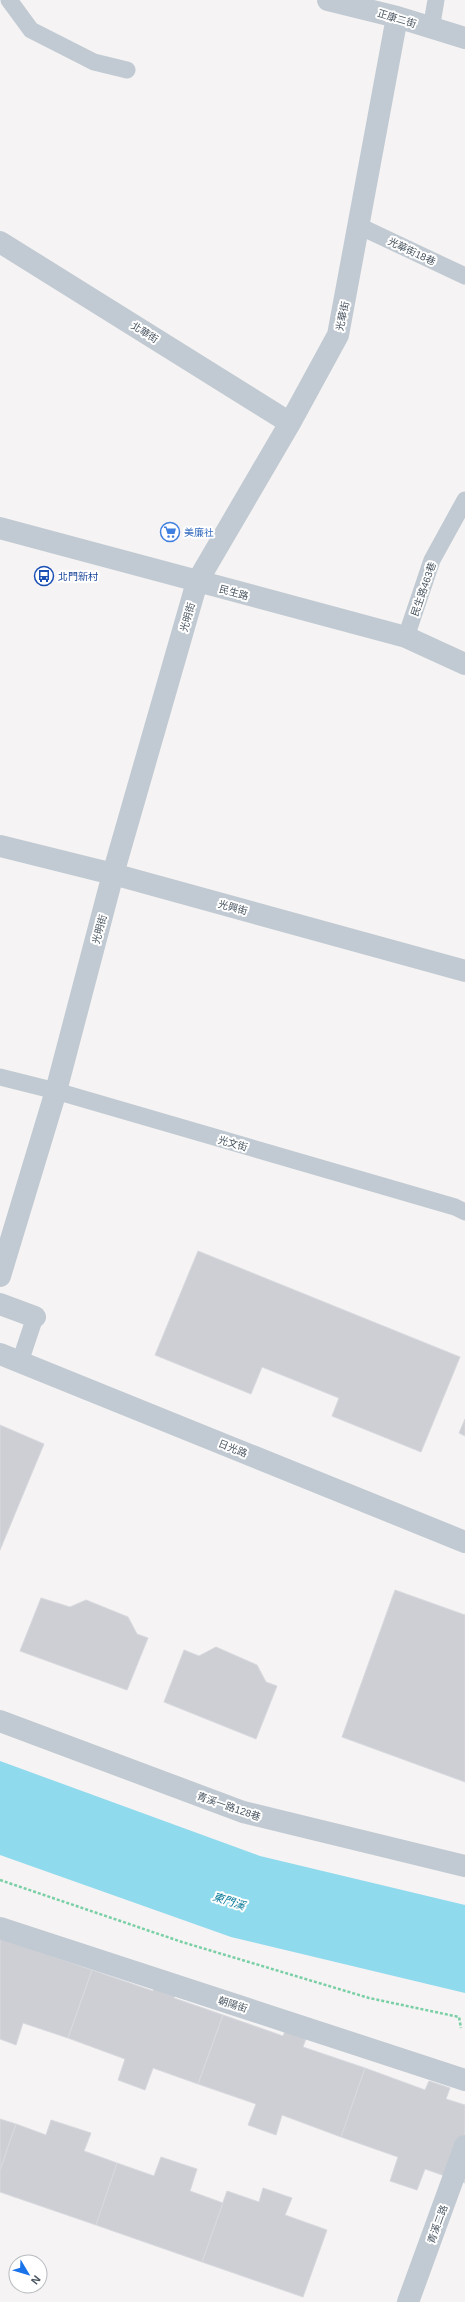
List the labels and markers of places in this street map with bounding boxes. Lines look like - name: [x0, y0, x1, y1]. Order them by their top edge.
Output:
- supermarket icon: 美廉社: [159, 521, 181, 543]
- place label: 美廉社: [184, 527, 214, 538]
- bus stop icon: 北門新村: [33, 565, 55, 587]
- place label: 北門新村: [58, 571, 98, 582]

